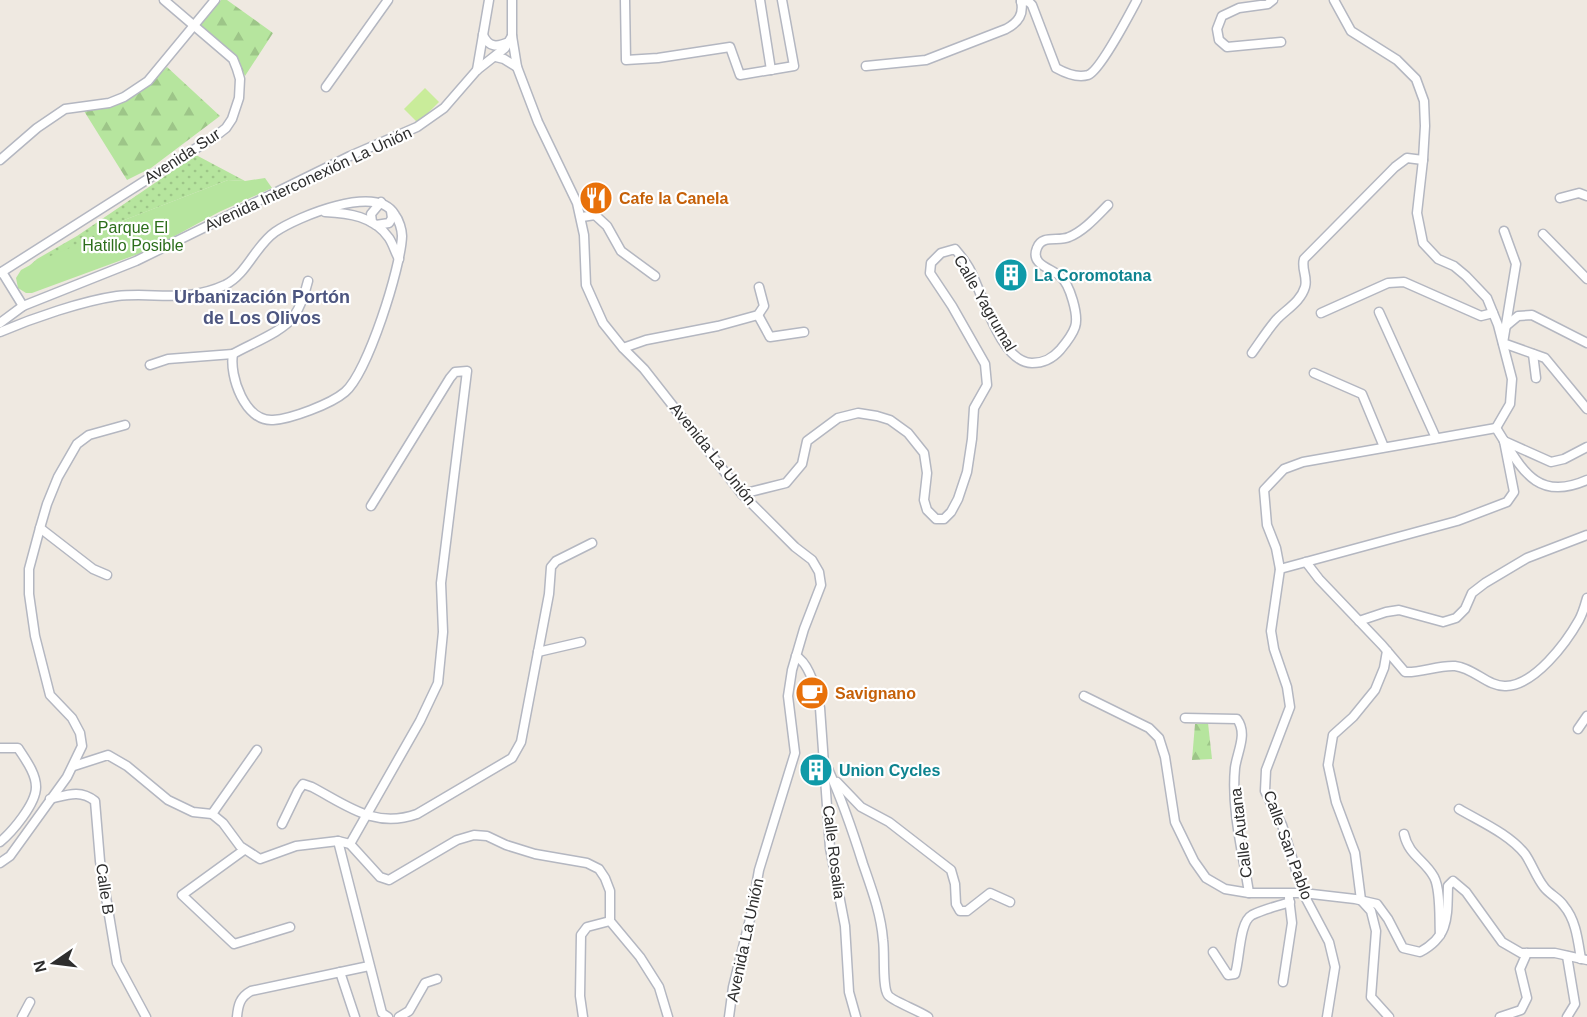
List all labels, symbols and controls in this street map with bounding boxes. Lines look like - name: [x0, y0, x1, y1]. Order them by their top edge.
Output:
- street label: Avenida Interconexión La Unión: [202, 123, 414, 235]
- street label: Avenida Sur: [141, 125, 224, 187]
- restaurant icon: Cafe la Canela: [578, 180, 614, 216]
- place label: Cafe la Canela: [619, 190, 728, 207]
- park label: Parque El Hatillo Posible: [82, 219, 184, 254]
- street label: Calle Yagrumal: [951, 252, 1019, 354]
- building icon: La Coromotana: [993, 257, 1029, 293]
- place label: La Coromotana: [1034, 267, 1151, 284]
- district label: Urbanización Portón de Los Olivos: [174, 287, 350, 328]
- street label: Avenida La Unión: [667, 400, 759, 508]
- cafe icon: Savignano: [794, 675, 830, 711]
- place label: Savignano: [835, 685, 916, 702]
- building icon: Union Cycles: [798, 752, 834, 788]
- place label: Union Cycles: [839, 762, 940, 779]
- street label: Calle Autana: [1227, 787, 1255, 879]
- street label: Calle San Pablo: [1260, 788, 1316, 902]
- street label: Calle Rosalia: [820, 804, 848, 900]
- street label: Calle B: [93, 862, 117, 916]
- street label: Avenida La Unión: [724, 877, 766, 1003]
- north arrow: [24, 933, 84, 993]
- text: N: [30, 959, 50, 974]

